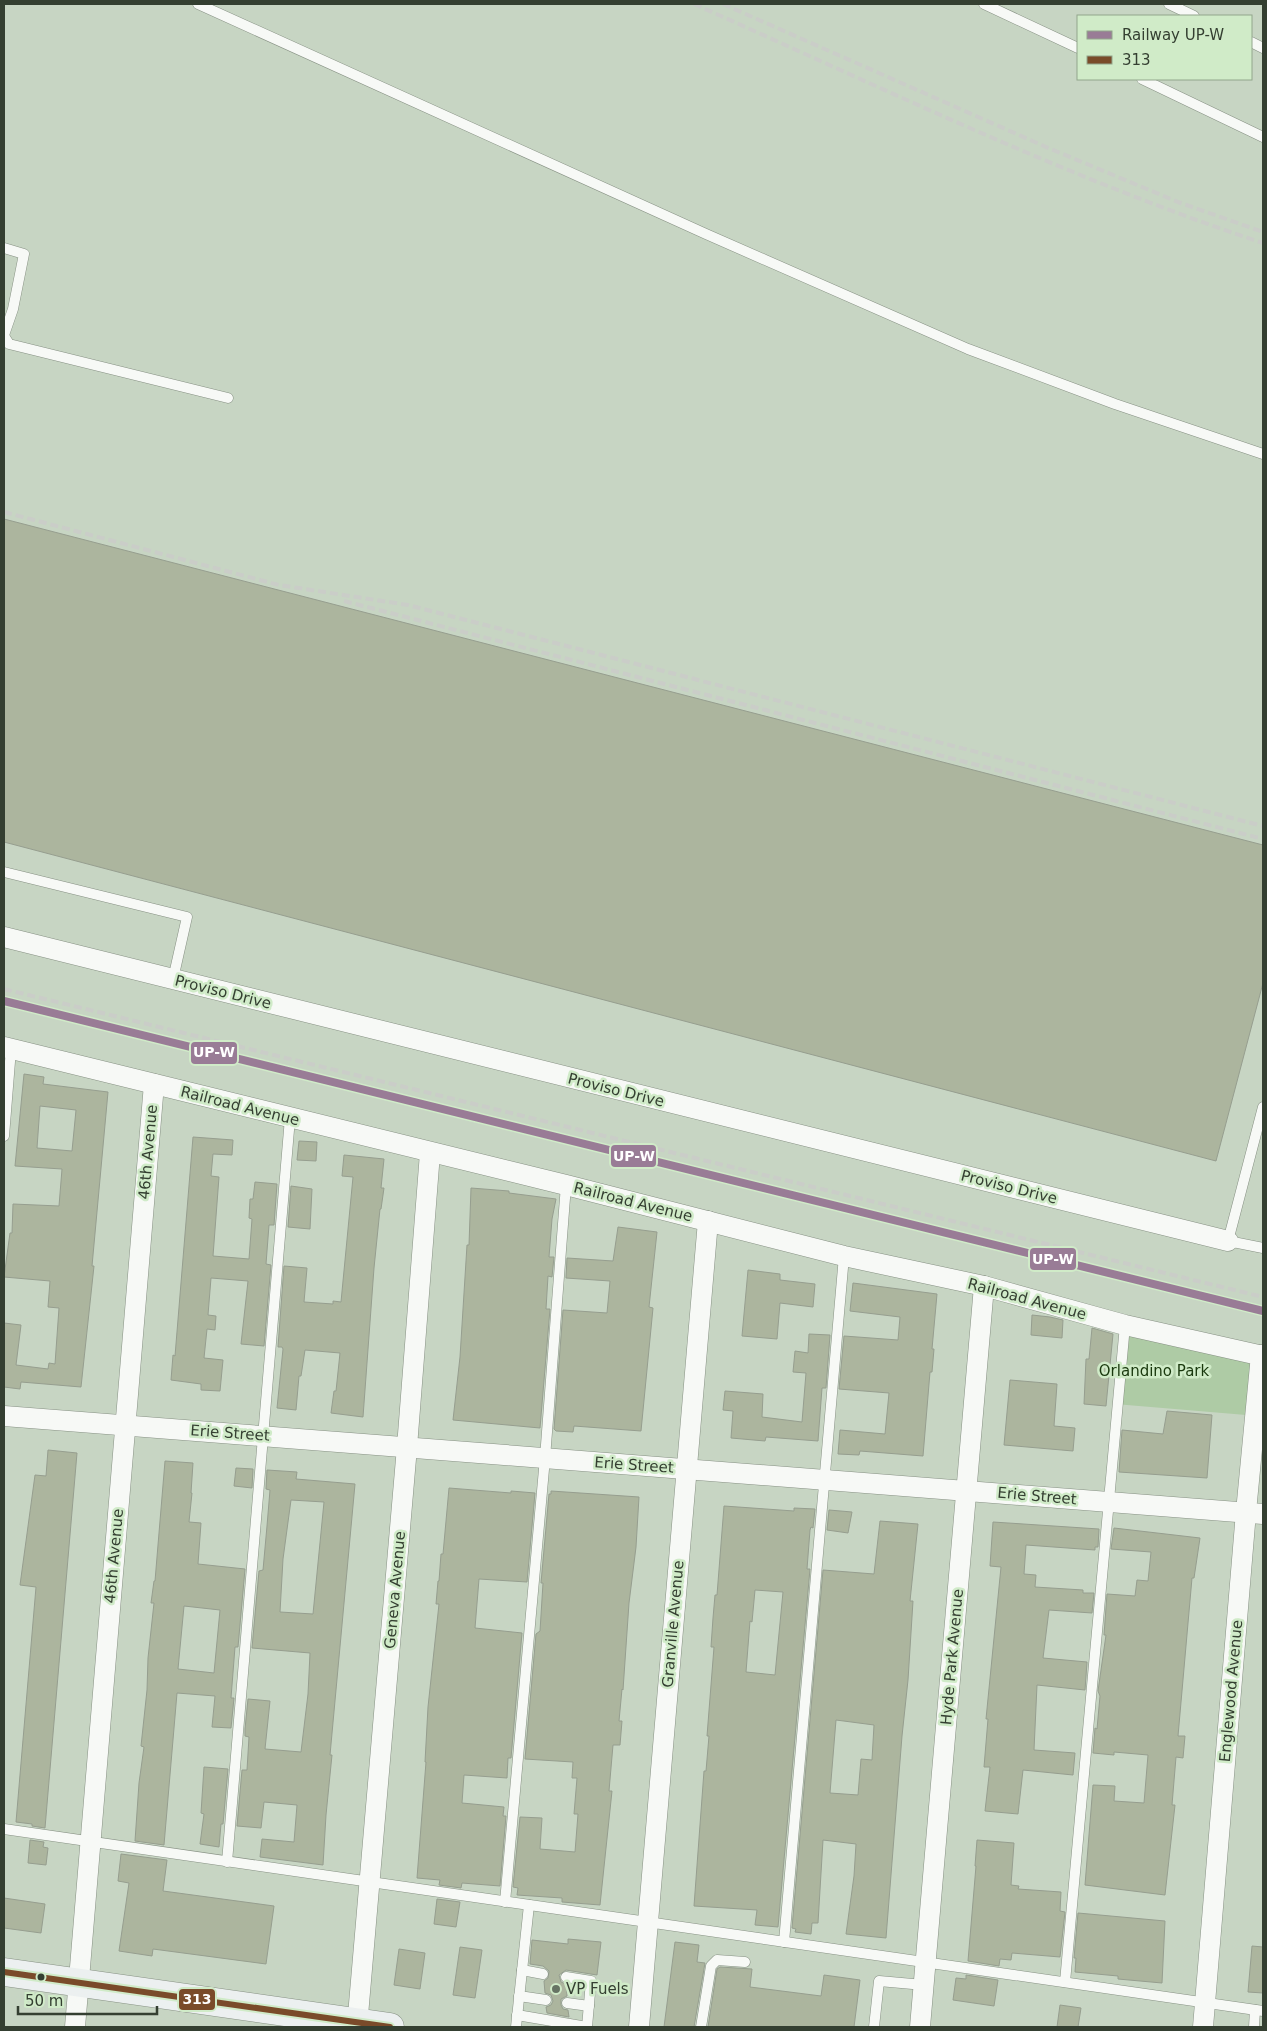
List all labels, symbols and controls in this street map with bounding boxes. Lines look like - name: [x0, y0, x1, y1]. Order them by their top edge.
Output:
- legend: [1077, 15, 1252, 80]
- text: Railway UP-W: [1122, 26, 1224, 44]
- text: 313: [1122, 51, 1151, 69]
- street label: Proviso Drive: [173, 971, 273, 1013]
- line badge: UP-W: [190, 1041, 238, 1065]
- text: UP-W: [193, 1044, 235, 1060]
- street label: Proviso Drive: [566, 1069, 666, 1111]
- street label: Railroad Avenue: [179, 1083, 301, 1129]
- street label: 46th Avenue: [135, 1104, 161, 1200]
- line badge: UP-W: [610, 1144, 657, 1168]
- text: UP-W: [613, 1148, 655, 1164]
- street label: Proviso Drive: [959, 1166, 1059, 1208]
- street label: Railroad Avenue: [572, 1179, 694, 1225]
- line badge: UP-W: [1029, 1247, 1077, 1271]
- text: UP-W: [1032, 1251, 1074, 1267]
- street label: Railroad Avenue: [966, 1275, 1088, 1323]
- park label: Orlandino Park: [1099, 1362, 1210, 1380]
- street label: Erie Street: [190, 1421, 270, 1445]
- street label: Erie Street: [594, 1453, 674, 1477]
- street label: Erie Street: [997, 1484, 1077, 1508]
- street label: 46th Avenue: [101, 1508, 127, 1604]
- street label: Geneva Avenue: [381, 1530, 409, 1650]
- street label: Granville Avenue: [658, 1560, 688, 1688]
- street label: Hyde Park Avenue: [937, 1588, 967, 1726]
- street label: Englewood Avenue: [1216, 1619, 1246, 1763]
- unlabelled marker: [36, 1972, 46, 1982]
- place label: VP Fuels: [566, 1980, 629, 1998]
- marker: VP Fuels: [550, 1983, 562, 1995]
- scale bar: [18, 1984, 156, 2016]
- line badge: 313: [178, 1988, 216, 2011]
- text: 313: [182, 1991, 212, 2007]
- text: 50 m: [25, 1992, 63, 2010]

